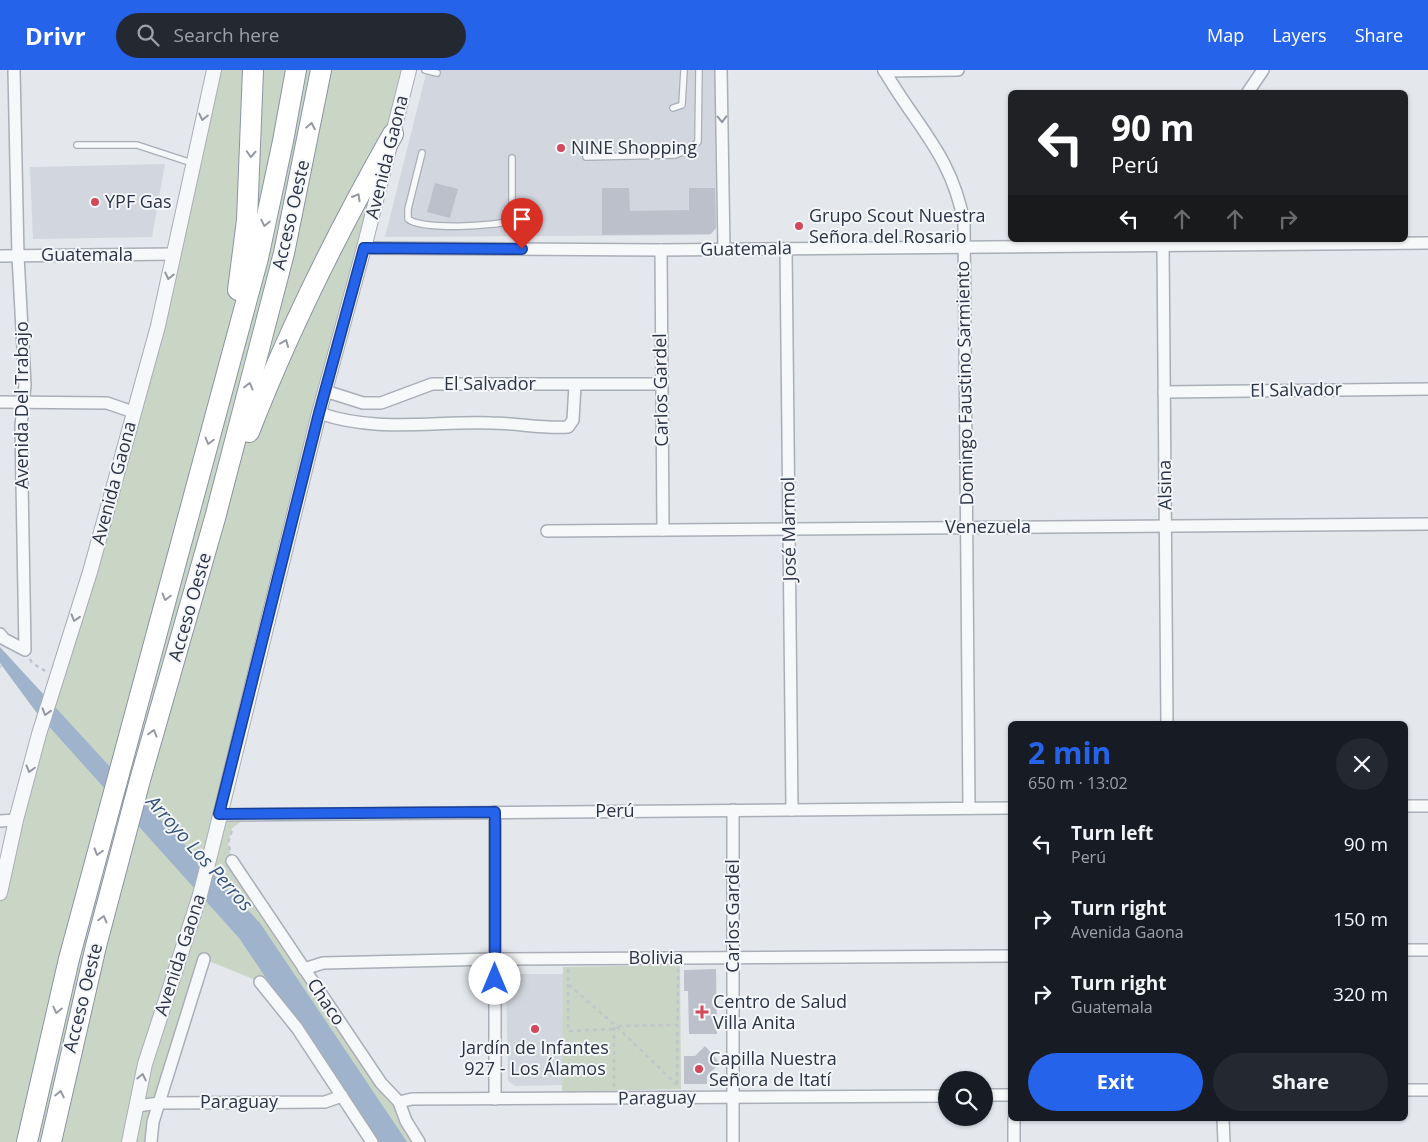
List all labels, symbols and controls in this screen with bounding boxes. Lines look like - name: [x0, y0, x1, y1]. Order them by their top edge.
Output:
- search box: [116, 13, 466, 58]
- text: Drivr: [25, 19, 86, 52]
- icon: search: [134, 21, 162, 49]
- text: Search here: [174, 22, 279, 48]
- text: Map: [1207, 23, 1244, 47]
- text: Layers: [1272, 23, 1327, 47]
- text: Share: [1355, 23, 1403, 47]
- street label: Avenida Gaona: [359, 92, 413, 221]
- text: 90 m: [1111, 104, 1194, 151]
- icon: left: [1028, 110, 1093, 175]
- one-way arrow: [198, 113, 209, 122]
- one-way arrow: [717, 115, 727, 123]
- one-way arrow: [305, 122, 315, 130]
- place label: NINE Shopping: [571, 135, 697, 159]
- marker: NINE Shopping: [555, 142, 567, 154]
- text: Perú: [1111, 149, 1159, 179]
- one-way arrow: [246, 150, 257, 158]
- street label: Acceso Oeste: [266, 157, 314, 272]
- place label: YPF Gas: [105, 189, 172, 213]
- one-way arrow: [351, 194, 361, 203]
- marker: YPF Gas: [89, 196, 101, 208]
- pin: [501, 198, 543, 249]
- place label: Grupo Scout Nuestra Señora del Rosario: [809, 203, 986, 248]
- icon: arrive: [508, 205, 536, 233]
- icon: left: [1115, 205, 1143, 233]
- icon: ahead: [1168, 205, 1196, 233]
- icon: ahead: [1221, 205, 1249, 233]
- icon: right: [1274, 205, 1302, 233]
- one-way arrow: [260, 219, 271, 228]
- marker: Grupo Scout Nuestra Señora del Rosario: [793, 220, 805, 232]
- street label: Guatemala: [700, 235, 792, 261]
- street label: Guatemala: [41, 242, 133, 266]
- street label: Domingo Faustino Sarmiento: [950, 260, 978, 506]
- one-way arrow: [164, 272, 175, 281]
- street label: Avenida Del Trabajo: [9, 321, 33, 489]
- street label: Carlos Gardel: [647, 333, 673, 447]
- one-way arrow: [279, 339, 290, 348]
- street label: El Salvador: [444, 371, 537, 395]
- street label: El Salvador: [1250, 376, 1343, 402]
- one-way arrow: [244, 383, 254, 391]
- street label: Avenida Gaona: [85, 418, 141, 547]
- one-way arrow: [205, 436, 215, 444]
- street label: Alsina: [1152, 460, 1176, 510]
- street label: José Marmol: [775, 477, 801, 584]
- street label: Venezuela: [945, 514, 1031, 538]
- street label: Acceso Oeste: [162, 550, 216, 664]
- one-way arrow: [161, 593, 172, 602]
- one-way arrow: [71, 614, 81, 622]
- one-way arrow: [42, 707, 52, 716]
- one-way arrow: [148, 730, 158, 738]
- text: 2 min: [1028, 732, 1111, 773]
- button: close: [1336, 738, 1388, 790]
- one-way arrow: [25, 764, 35, 772]
- text: 650 m · 13:02: [1028, 772, 1128, 794]
- water label: Arroyo Los Perros: [140, 788, 259, 917]
- street label: Perú: [595, 798, 635, 822]
- text: Turn left: [1071, 820, 1153, 846]
- icon: left: [1028, 830, 1056, 858]
- text: 90 m: [1344, 831, 1388, 857]
- text: Perú: [1071, 846, 1106, 868]
- one-way arrow: [94, 848, 104, 856]
- street label: Carlos Gardel: [720, 859, 744, 973]
- street label: Avenida Gaona: [148, 891, 210, 1019]
- text: Turn right: [1071, 895, 1166, 921]
- icon: right: [1028, 905, 1056, 933]
- text: 150 m: [1333, 906, 1388, 932]
- one-way arrow: [97, 915, 108, 924]
- text: Avenida Gaona: [1071, 921, 1184, 943]
- street label: Acceso Oeste: [57, 941, 107, 1055]
- street label: Bolivia: [628, 945, 684, 969]
- position arrow: [468, 952, 520, 1004]
- text: Turn right: [1071, 970, 1166, 996]
- street label: Chaco: [302, 973, 351, 1030]
- icon: right: [1028, 980, 1056, 1008]
- text: 320 m: [1333, 981, 1388, 1007]
- place label: Centro de Salud Villa Anita: [713, 989, 847, 1034]
- text: Guatemala: [1071, 996, 1153, 1018]
- one-way arrow: [52, 1005, 63, 1014]
- marker: Centro de Salud Villa Anita: [695, 1005, 709, 1019]
- marker: Jardín de Infantes 927 - Los Álamos: [529, 1023, 541, 1035]
- place label: Jardín de Infantes 927 - Los Álamos: [459, 1035, 609, 1080]
- place label: Capilla Nuestra Señora de Itatí: [709, 1046, 837, 1091]
- button: Exit: [1028, 1053, 1203, 1111]
- button: Share: [1213, 1053, 1388, 1111]
- marker: Capilla Nuestra Señora de Itatí: [693, 1063, 705, 1075]
- map controls: [938, 1071, 993, 1126]
- button: search: [938, 1071, 993, 1126]
- one-way arrow: [136, 1073, 147, 1082]
- street label: Paraguay: [618, 1084, 697, 1110]
- street label: Paraguay: [200, 1089, 279, 1113]
- one-way arrow: [55, 1090, 65, 1099]

